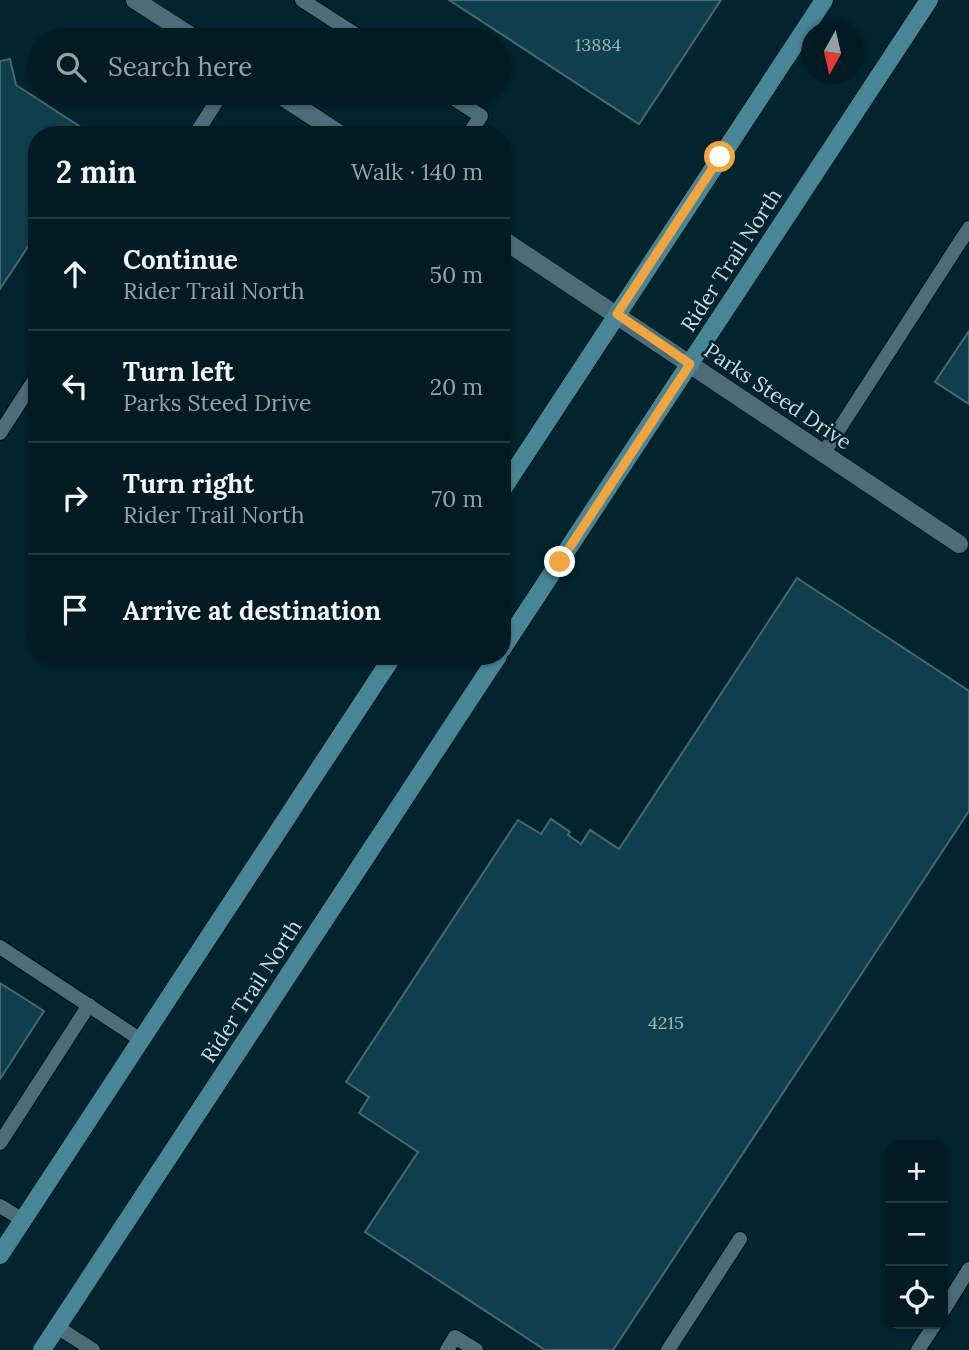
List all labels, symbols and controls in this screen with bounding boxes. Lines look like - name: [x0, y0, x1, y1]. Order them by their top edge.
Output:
- north arrow: [801, 21, 864, 84]
- search box: [28, 28, 511, 105]
- house number: 13884: [575, 33, 622, 56]
- icon: search: [52, 48, 90, 86]
- text: Search here: [108, 50, 252, 83]
- route start: [704, 141, 735, 172]
- text: 2 min: [56, 153, 136, 191]
- text: Walk · 140 m: [351, 157, 483, 186]
- street label: Rider Trail North: [675, 183, 787, 337]
- text: Continue: [123, 243, 238, 276]
- icon: ahead: [56, 255, 94, 293]
- text: 50 m: [430, 260, 483, 289]
- text: Rider Trail North: [123, 276, 305, 305]
- street label: Parks Steed Drive: [699, 337, 857, 455]
- text: Turn left: [123, 355, 234, 388]
- icon: left: [56, 367, 94, 405]
- text: 20 m: [430, 372, 483, 401]
- text: Parks Steed Drive: [123, 388, 311, 417]
- text: Turn right: [123, 467, 254, 500]
- icon: right: [56, 479, 94, 517]
- text: 70 m: [432, 484, 483, 513]
- text: Rider Trail North: [123, 500, 305, 529]
- route end: [544, 546, 575, 577]
- icon: arrive: [56, 591, 94, 629]
- text: Arrive at destination: [123, 594, 381, 627]
- street label: Rider Trail North: [195, 914, 307, 1068]
- house number: 4215: [648, 1011, 684, 1034]
- map controls: [885, 1140, 948, 1329]
- button: +: [885, 1140, 948, 1203]
- button: −: [885, 1203, 948, 1266]
- button: locate: [885, 1266, 948, 1329]

